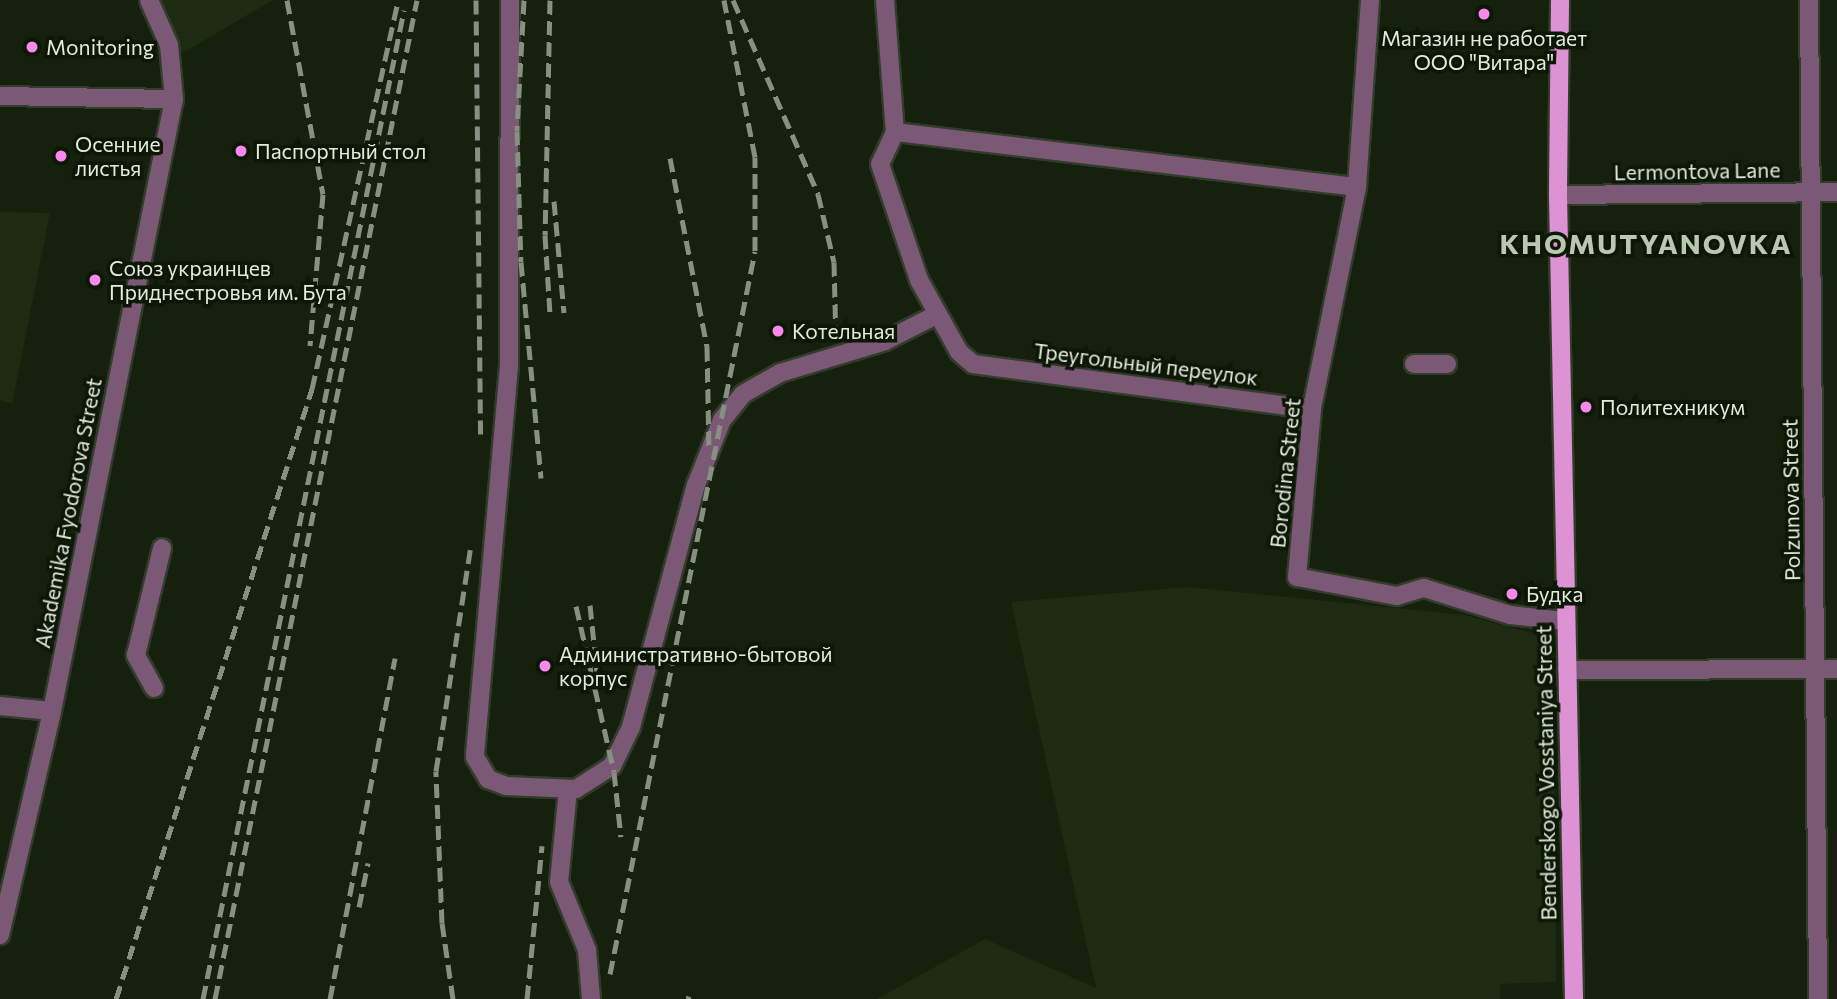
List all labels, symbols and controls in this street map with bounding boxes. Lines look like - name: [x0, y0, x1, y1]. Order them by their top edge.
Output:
- marker: Магазин не работает ООО "Витара": [1476, 6, 1492, 22]
- place label: Магазин не работает ООО "Витара": [1381, 25, 1587, 75]
- place label: Monitoring: [46, 34, 154, 60]
- marker: Monitoring: [24, 39, 40, 55]
- place label: Осенние листья: [75, 131, 161, 181]
- place label: Паспортный стол: [255, 138, 426, 164]
- marker: Паспортный стол: [233, 143, 249, 159]
- marker: Осенние листья: [53, 148, 69, 164]
- street label: Lermontova Lane: [1613, 157, 1781, 185]
- district label: KHOMUTYANOVKA: [1501, 226, 1791, 260]
- place label: Союз украинцев Приднестровья им. Бута: [109, 255, 347, 305]
- marker: Союз украинцев Приднестровья им. Бута: [87, 272, 103, 288]
- place label: Котельная: [792, 318, 895, 344]
- marker: Котельная: [770, 323, 786, 339]
- street label: Треугольный переулок: [1033, 338, 1259, 390]
- street label: Akademika Fyodorova Street: [29, 376, 107, 650]
- place label: Политехникум: [1600, 394, 1745, 420]
- street label: Borodina Street: [1265, 397, 1305, 549]
- marker: Политехникум: [1578, 399, 1594, 415]
- street label: Polzunova Street: [1777, 419, 1805, 581]
- place label: Будка: [1526, 581, 1583, 607]
- marker: Будка: [1504, 586, 1520, 602]
- street label: Benderskogo Vosstaniya Street: [1531, 625, 1561, 921]
- place label: Административно-бытовой корпус: [559, 641, 833, 691]
- marker: Административно-бытовой корпус: [537, 658, 553, 674]

